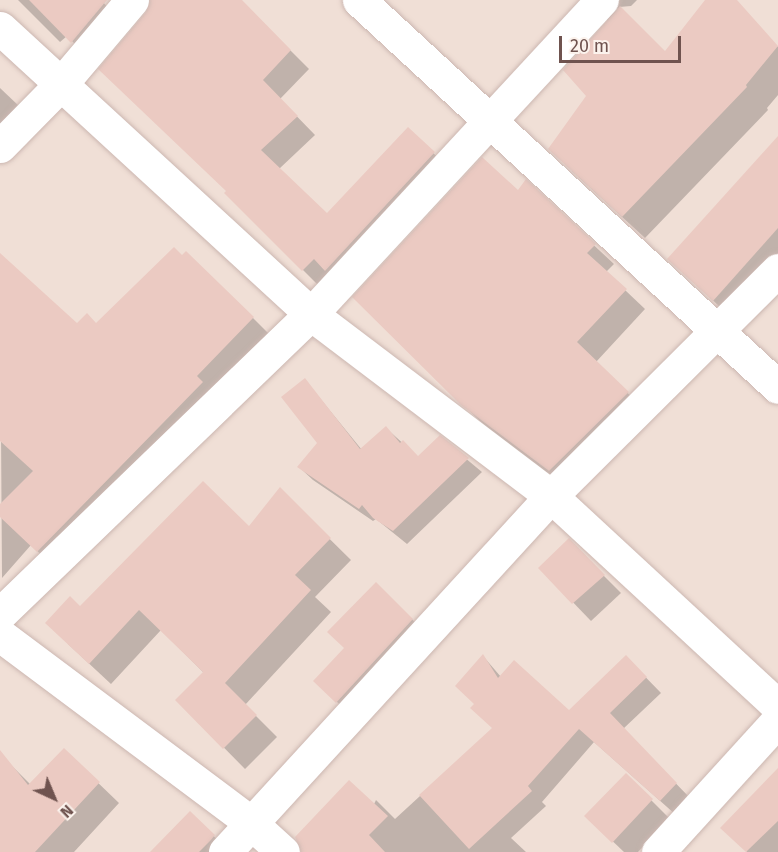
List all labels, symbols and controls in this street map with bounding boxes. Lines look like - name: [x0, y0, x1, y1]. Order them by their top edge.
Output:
- scale bar: [562, 24, 684, 62]
- text: 20 m: [570, 35, 609, 57]
- north arrow: [24, 768, 84, 828]
- text: N: [56, 801, 77, 822]

